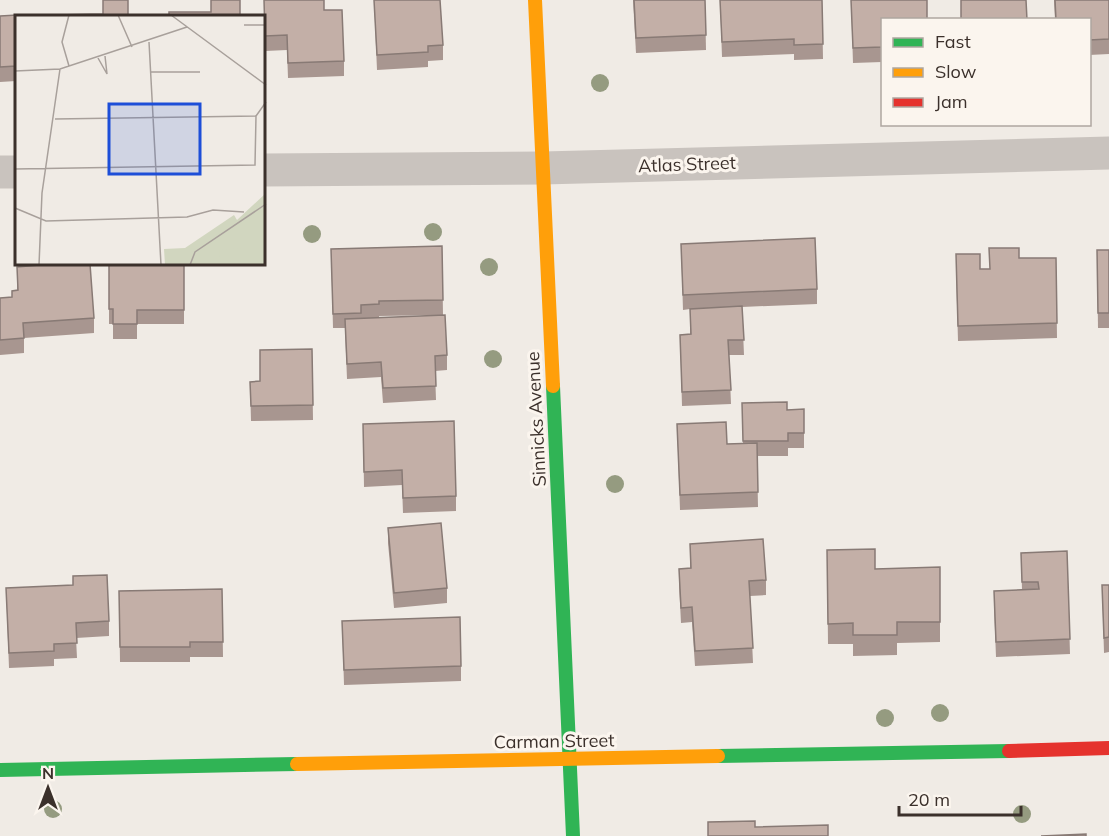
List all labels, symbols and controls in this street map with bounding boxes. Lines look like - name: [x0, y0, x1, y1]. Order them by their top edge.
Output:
- inset map: [15, 15, 266, 266]
- legend: [881, 18, 1091, 126]
- text: Fast: [935, 30, 971, 53]
- text: Slow: [935, 60, 977, 83]
- text: Jam: [935, 90, 968, 113]
- street label: Atlas Street: [638, 151, 736, 177]
- street label: Sinnicks Avenue: [521, 351, 551, 487]
- street label: Carman Street: [493, 728, 615, 754]
- north arrow: [18, 758, 78, 818]
- text: N: [42, 763, 54, 783]
- scale bar: [899, 779, 1020, 817]
- text: 20 m: [908, 788, 950, 811]

